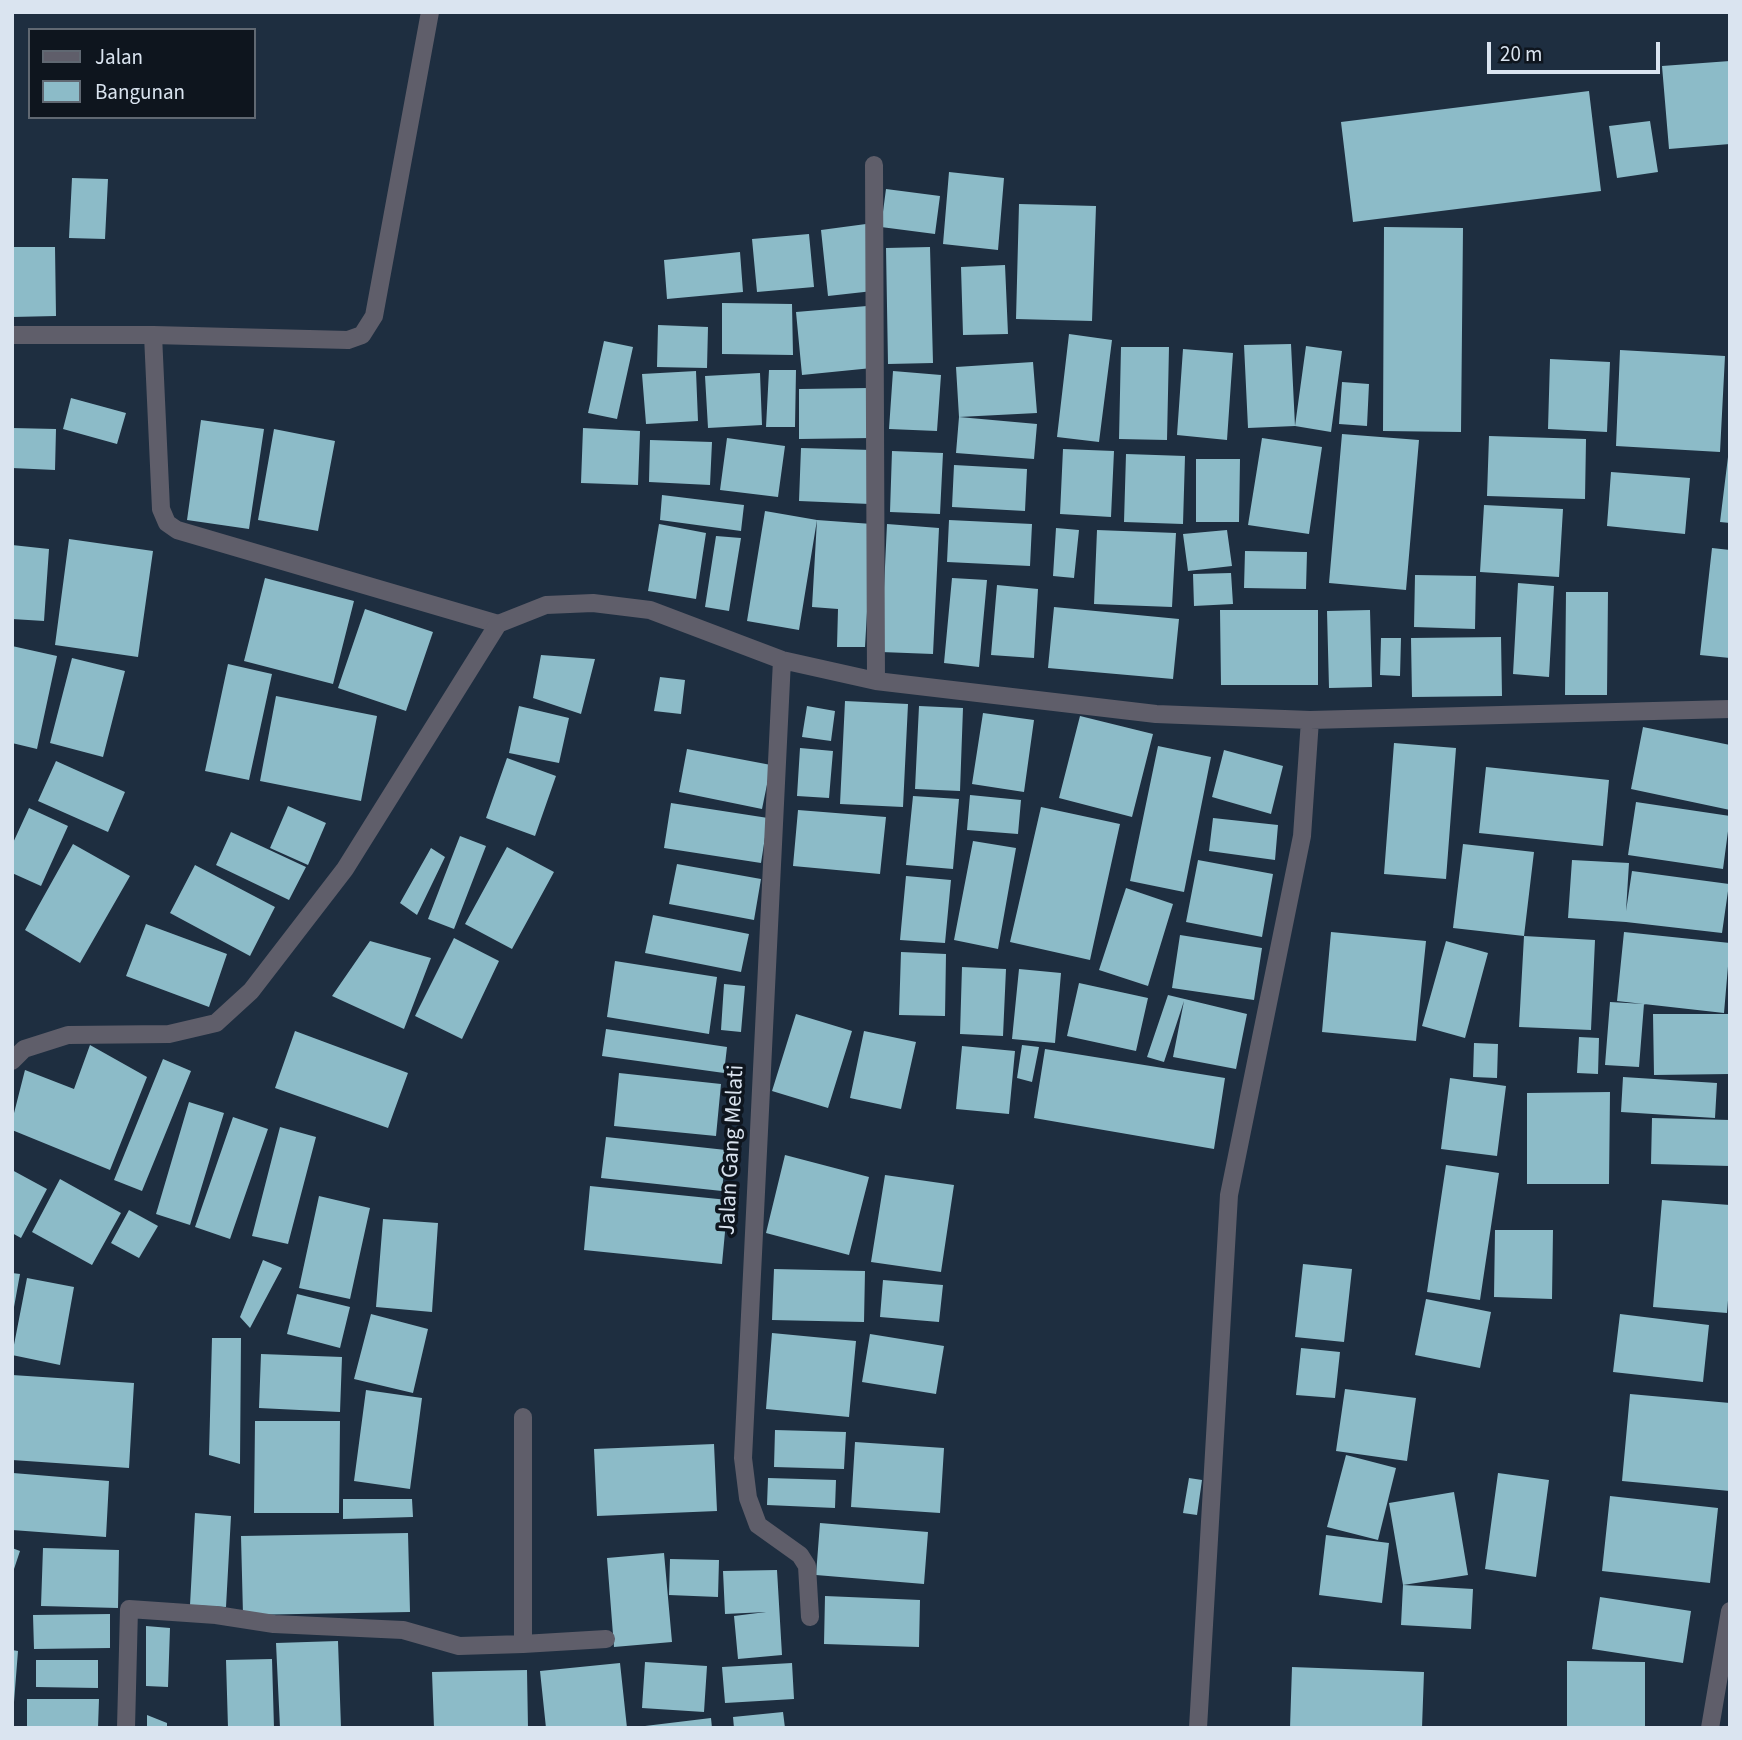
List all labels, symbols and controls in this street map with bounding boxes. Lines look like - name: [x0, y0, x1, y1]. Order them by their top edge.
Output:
- legend: [28, 28, 256, 119]
- scale bar: [1490, 28, 1663, 72]
- text: 20 m: [1500, 39, 1542, 69]
- text: Jalan: [95, 42, 143, 72]
- text: Bangunan: [95, 77, 185, 107]
- street label: Jalan Gang Melati: [715, 1064, 751, 1236]

